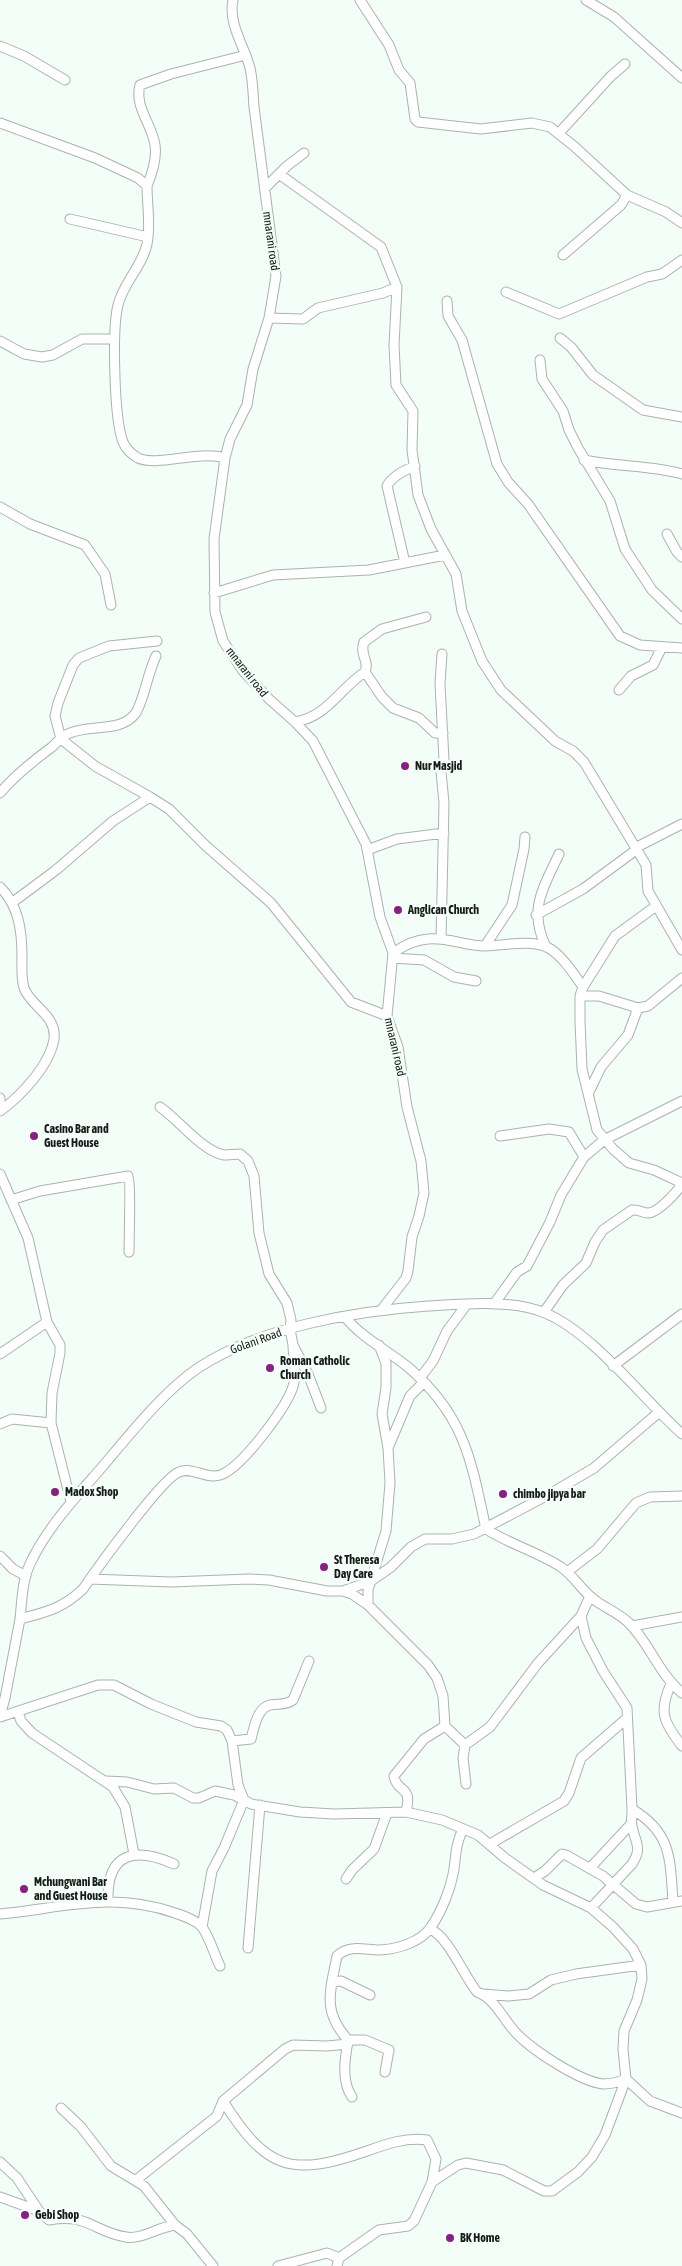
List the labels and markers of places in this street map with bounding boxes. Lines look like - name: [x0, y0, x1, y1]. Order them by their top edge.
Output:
- place label: Nur Masjid: [415, 759, 462, 773]
- marker: Nur Masjid: [399, 760, 411, 772]
- place label: Anglican Church: [407, 903, 479, 917]
- marker: Anglican Church: [392, 904, 404, 916]
- place label: Casino Bar and Guest House: [44, 1122, 109, 1150]
- marker: Casino Bar and Guest House: [28, 1130, 40, 1142]
- place label: Roman Catholic Church: [280, 1354, 350, 1382]
- marker: Roman Catholic Church: [264, 1362, 276, 1374]
- place label: Madox Shop: [65, 1485, 119, 1499]
- marker: Madox Shop: [49, 1486, 61, 1498]
- place label: chimbo jipya bar: [513, 1487, 586, 1501]
- marker: chimbo jipya bar: [497, 1488, 509, 1500]
- place label: St Theresa Day Care: [334, 1553, 380, 1581]
- marker: St Theresa Day Care: [318, 1561, 330, 1573]
- place label: Mchungwani Bar and Guest House: [34, 1875, 108, 1903]
- marker: Mchungwani Bar and Guest House: [18, 1883, 30, 1895]
- place label: Gebi Shop: [35, 2208, 79, 2222]
- marker: Gebi Shop: [19, 2209, 31, 2221]
- place label: BK Home: [460, 2231, 500, 2245]
- marker: BK Home: [444, 2232, 456, 2244]

